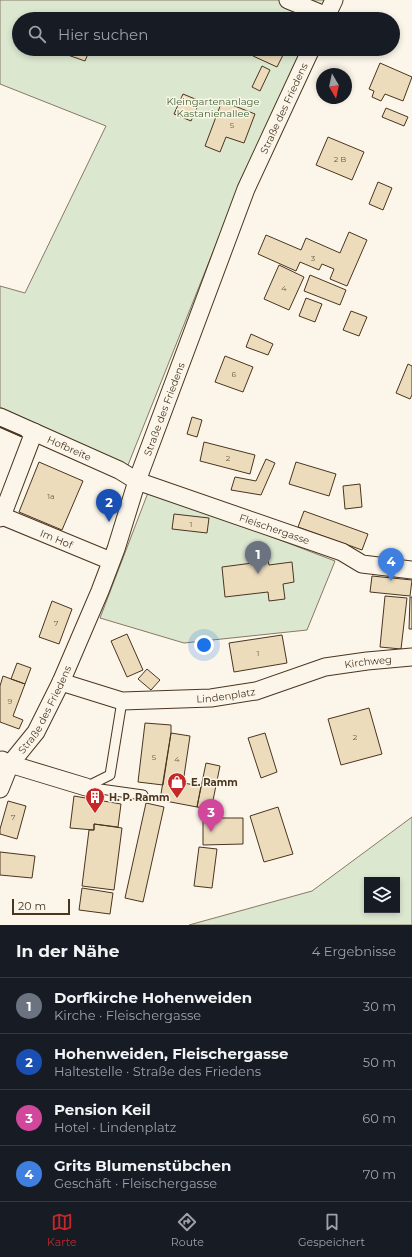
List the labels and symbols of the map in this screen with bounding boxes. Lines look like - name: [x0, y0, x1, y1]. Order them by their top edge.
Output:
- street label: Straße des Friedens: [257, 61, 311, 156]
- north arrow: [316, 68, 352, 104]
- park label: Kleingartenanlage Kastanienallee: [166, 95, 260, 120]
- house number: 5: [230, 120, 235, 130]
- house number: 2 B: [334, 154, 346, 164]
- house number: 3: [311, 253, 316, 263]
- house number: 4: [281, 283, 287, 293]
- street label: Straße des Friedens: [141, 361, 188, 458]
- house number: 6: [232, 369, 237, 379]
- street label: Hofbreite: [45, 433, 93, 464]
- house number: 2: [226, 453, 231, 463]
- pin: 2: [96, 489, 122, 522]
- house number: 1a: [47, 491, 55, 501]
- street label: Fleischergasse: [238, 511, 311, 547]
- house number: 1: [190, 519, 192, 529]
- street label: Im Hof: [38, 526, 75, 552]
- pin: 1: [245, 541, 271, 574]
- pin: 4: [378, 548, 404, 581]
- house number: 7: [54, 618, 59, 628]
- your location: [194, 635, 214, 655]
- house number: 1: [257, 648, 259, 658]
- street label: Kirchweg: [344, 653, 392, 671]
- street label: Straße des Friedens: [15, 664, 74, 756]
- street label: Lindenplatz: [196, 685, 256, 705]
- house number: 9: [8, 696, 13, 706]
- house number: 2: [353, 732, 358, 742]
- house number: 5: [152, 752, 157, 762]
- house number: 4: [174, 754, 180, 764]
- shop icon: E. Ramm: [166, 771, 188, 799]
- place label: E. Ramm: [191, 776, 238, 789]
- building icon: H. P. Ramm: [84, 786, 106, 814]
- place label: H. P. Ramm: [109, 791, 169, 804]
- pin: 3: [198, 799, 224, 832]
- house number: 7: [11, 812, 16, 822]
- scale bar: [12, 897, 70, 916]

